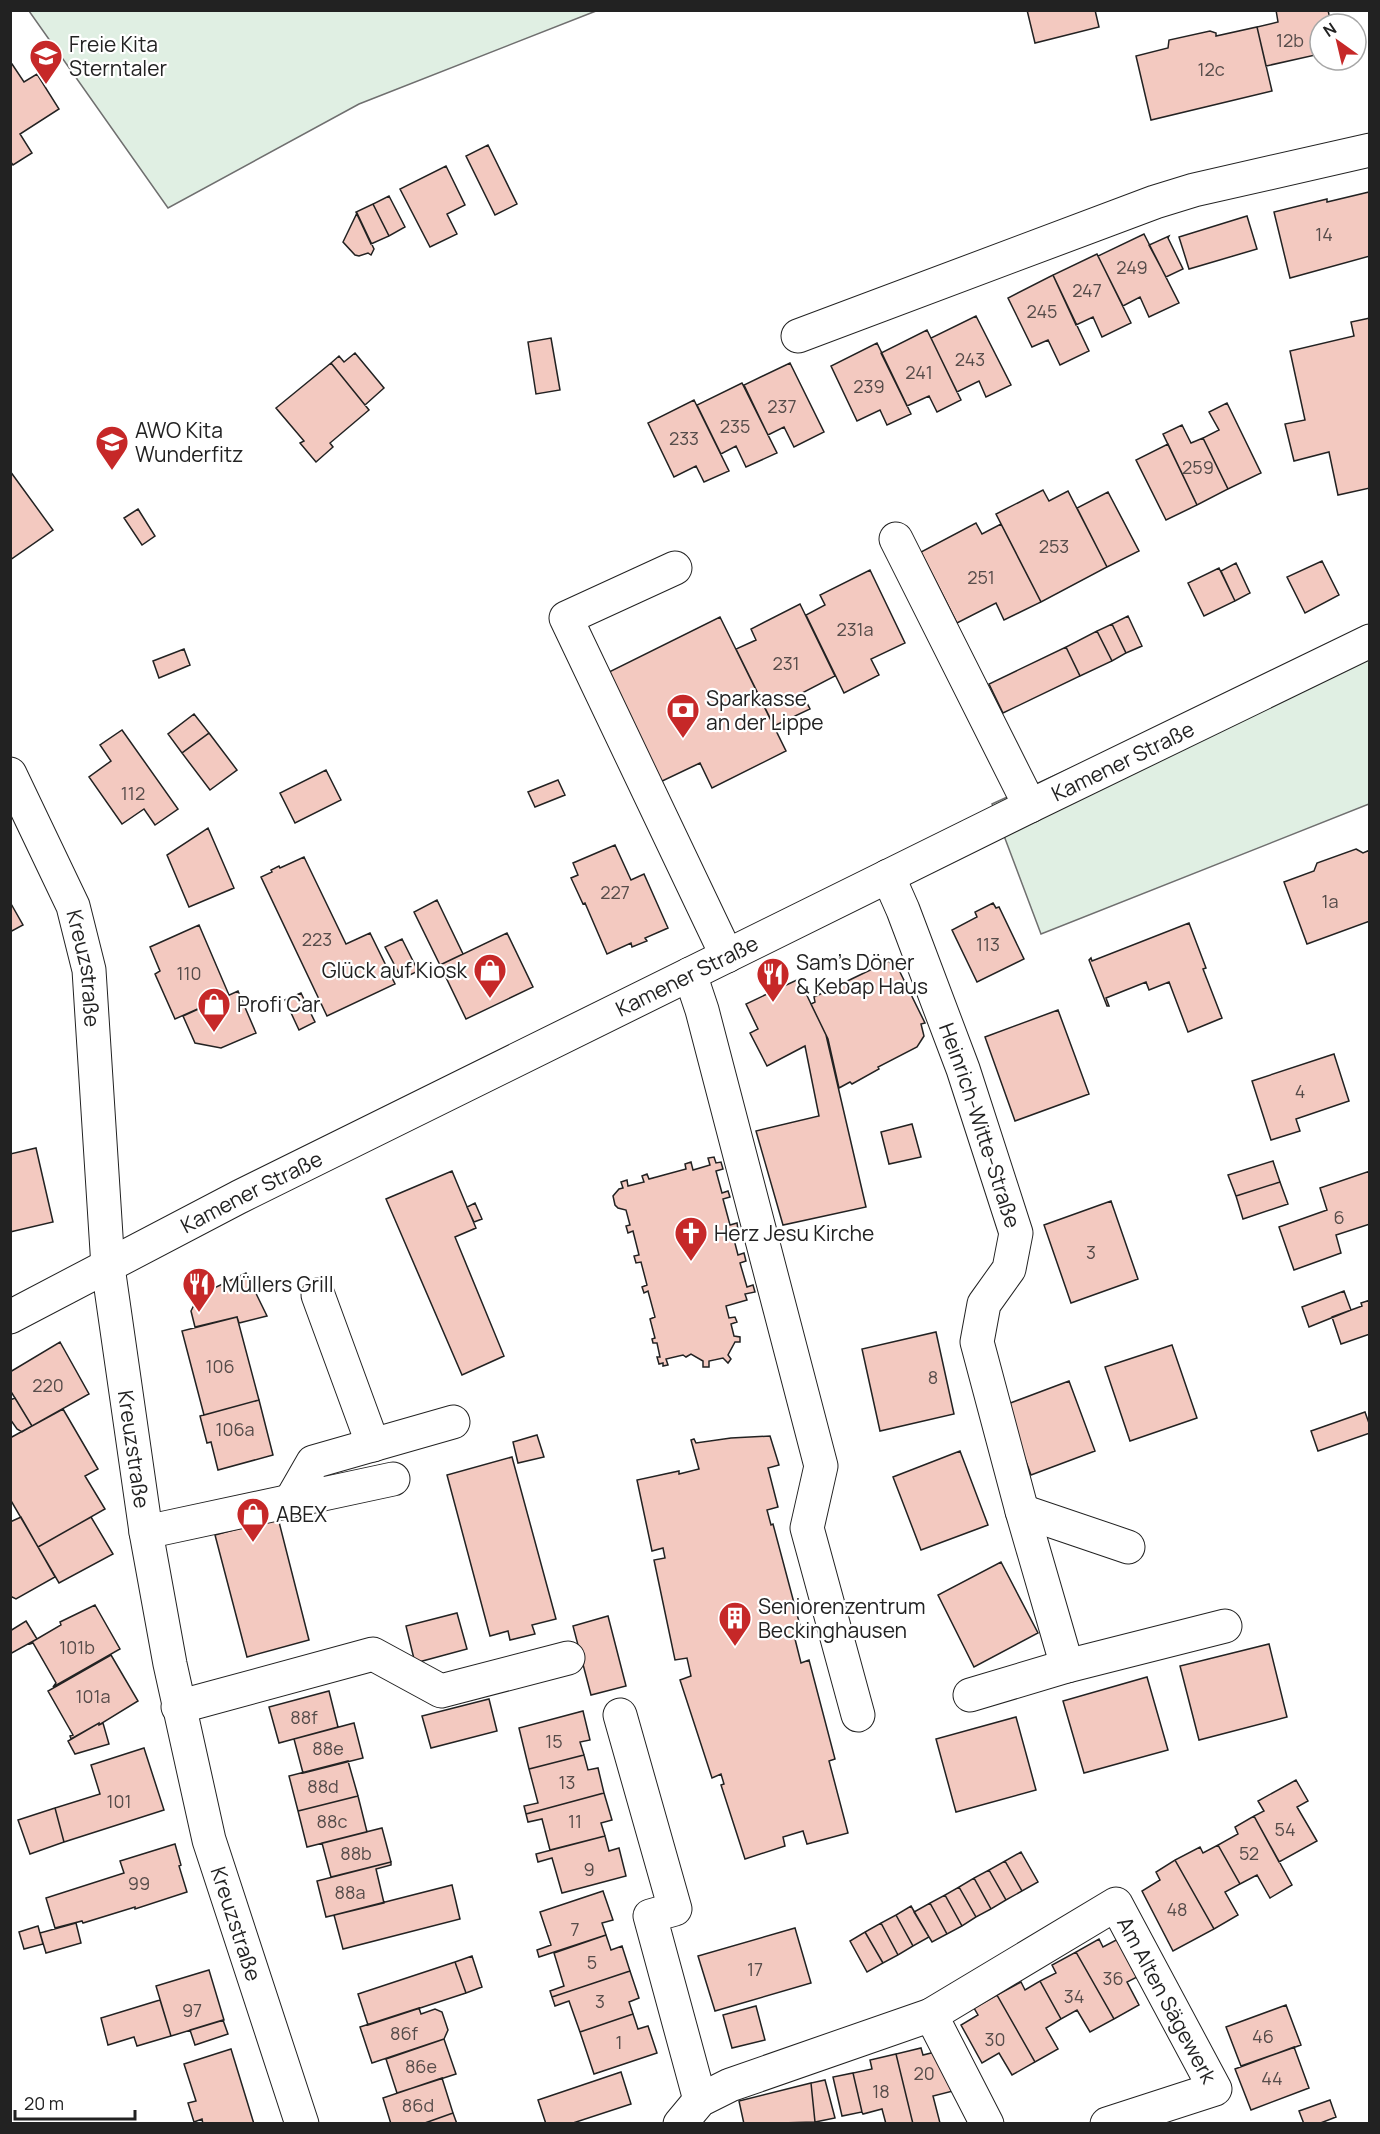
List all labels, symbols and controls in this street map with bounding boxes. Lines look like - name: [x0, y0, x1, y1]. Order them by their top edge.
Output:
- north arrow: [1308, 12, 1368, 72]
- text: N: [1319, 17, 1341, 42]
- house number: 12b: [1276, 28, 1304, 52]
- place label: Freie Kita Sterntaler: [69, 30, 168, 82]
- school or university icon: Freie Kita Sterntaler: [28, 38, 64, 85]
- house number: 12c: [1197, 57, 1225, 81]
- house number: 14: [1315, 222, 1333, 246]
- house number: 249: [1116, 255, 1148, 279]
- house number: 247: [1072, 278, 1102, 302]
- house number: 245: [1027, 299, 1057, 323]
- house number: 243: [955, 347, 985, 371]
- house number: 241: [905, 360, 933, 384]
- house number: 239: [853, 374, 885, 398]
- house number: 237: [767, 394, 797, 418]
- house number: 235: [720, 414, 750, 438]
- place label: AWO Kita Wunderfitz: [135, 416, 243, 468]
- school or university icon: AWO Kita Wunderfitz: [94, 424, 130, 471]
- house number: 233: [669, 426, 699, 450]
- house number: 259: [1182, 455, 1214, 479]
- house number: 253: [1039, 534, 1069, 558]
- house number: 251: [967, 565, 995, 589]
- house number: 231a: [836, 617, 874, 641]
- house number: 231: [772, 651, 800, 675]
- place label: Sparkasse an der Lippe: [706, 684, 824, 736]
- bank icon: Sparkasse an der Lippe: [665, 692, 701, 739]
- street label: Kamener Straße: [1047, 714, 1199, 808]
- house number: 112: [121, 781, 145, 805]
- house number: 227: [600, 880, 630, 904]
- house number: 1a: [1321, 889, 1339, 913]
- street label: Kreuzstraße: [60, 907, 107, 1028]
- house number: 223: [302, 927, 332, 951]
- street label: Kamener Straße: [611, 929, 763, 1023]
- house number: 113: [976, 932, 1000, 956]
- place label: Sam's Döner & Kebap Haus: [796, 948, 928, 1000]
- shop icon: Glück auf Kiosk: [472, 952, 508, 999]
- place label: Glück auf Kiosk: [322, 956, 468, 984]
- restaurant icon: Sam's Döner & Kebap Haus: [755, 956, 791, 1003]
- house number: 110: [176, 961, 202, 985]
- shop icon: Profi Car: [196, 986, 232, 1033]
- place label: Profi Car: [237, 990, 321, 1018]
- street label: Heinrich-Witte-Straße: [933, 1019, 1027, 1231]
- house number: 4: [1295, 1079, 1305, 1103]
- street label: Kamener Straße: [176, 1144, 327, 1239]
- house number: 6: [1333, 1205, 1345, 1229]
- church icon: Herz Jesu Kirche: [673, 1215, 709, 1262]
- place label: Herz Jesu Kirche: [714, 1219, 874, 1247]
- house number: 3: [1086, 1240, 1096, 1264]
- restaurant icon: Müllers Grill: [181, 1266, 217, 1313]
- place label: Müllers Grill: [222, 1270, 334, 1298]
- house number: 106: [205, 1354, 235, 1378]
- house number: 8: [928, 1365, 938, 1389]
- house number: 220: [32, 1373, 64, 1397]
- street label: Kreuzstraße: [112, 1388, 156, 1510]
- house number: 106a: [215, 1417, 255, 1441]
- shop icon: ABEX: [235, 1496, 271, 1543]
- place label: ABEX: [276, 1500, 327, 1528]
- place label: Seniorenzentrum Beckinghausen: [758, 1592, 925, 1644]
- building icon: Seniorenzentrum Beckinghausen: [717, 1600, 753, 1647]
- house number: 101b: [59, 1635, 95, 1659]
- house number: 101a: [75, 1684, 111, 1708]
- house number: 88f: [290, 1705, 318, 1729]
- house number: 15: [545, 1729, 563, 1753]
- house number: 88e: [312, 1736, 344, 1760]
- house number: 13: [559, 1770, 575, 1794]
- house number: 88d: [307, 1774, 339, 1798]
- house number: 101: [106, 1789, 132, 1813]
- house number: 88c: [317, 1809, 347, 1833]
- house number: 11: [568, 1809, 582, 1833]
- house number: 54: [1274, 1817, 1296, 1841]
- house number: 88b: [340, 1841, 372, 1865]
- house number: 52: [1239, 1841, 1259, 1865]
- house number: 9: [583, 1857, 595, 1881]
- street label: Kreuzstraße: [205, 1863, 268, 1984]
- house number: 99: [128, 1871, 150, 1895]
- house number: 88a: [335, 1880, 365, 1904]
- house number: 48: [1166, 1897, 1188, 1921]
- street label: Am Alten Sägewerk: [1111, 1912, 1224, 2089]
- house number: 7: [570, 1917, 580, 1941]
- house number: 5: [587, 1950, 597, 1974]
- house number: 17: [747, 1957, 763, 1981]
- house number: 36: [1102, 1966, 1124, 1990]
- house number: 34: [1064, 1984, 1084, 2008]
- house number: 3: [595, 1989, 605, 2013]
- house number: 97: [182, 1998, 202, 2022]
- house number: 86f: [390, 2021, 419, 2045]
- house number: 46: [1252, 2024, 1274, 2048]
- house number: 30: [985, 2027, 1005, 2051]
- house number: 1: [615, 2030, 623, 2054]
- house number: 86e: [405, 2054, 437, 2078]
- house number: 20: [913, 2061, 935, 2085]
- house number: 44: [1261, 2066, 1283, 2090]
- house number: 18: [872, 2079, 890, 2103]
- scale bar: [15, 2083, 135, 2121]
- text: 20 m: [24, 2091, 64, 2115]
- house number: 86d: [402, 2093, 434, 2117]

